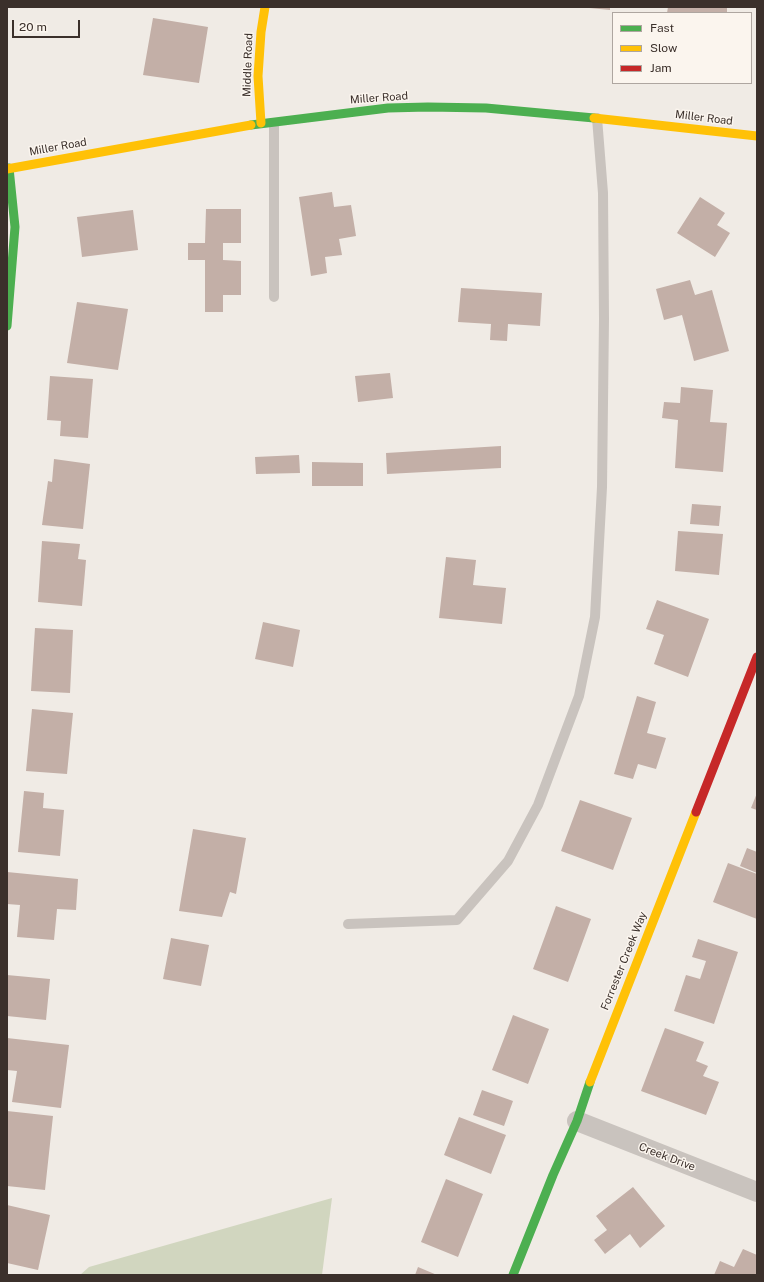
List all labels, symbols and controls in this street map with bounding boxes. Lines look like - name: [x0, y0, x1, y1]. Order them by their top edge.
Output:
- scale bar: [14, 12, 82, 38]
- legend: [612, 12, 752, 84]
- text: 20 m: [19, 20, 47, 34]
- text: Fast: [650, 21, 674, 35]
- street label: Middle Road: [240, 33, 256, 97]
- text: Slow: [650, 41, 677, 55]
- text: Jam: [650, 61, 672, 75]
- street label: Miller Road: [350, 89, 408, 107]
- street label: Miller Road: [674, 108, 734, 128]
- street label: Miller Road: [28, 135, 88, 159]
- street label: Forrester Creek Way: [598, 910, 650, 1012]
- street label: Creek Drive: [637, 1140, 697, 1174]

